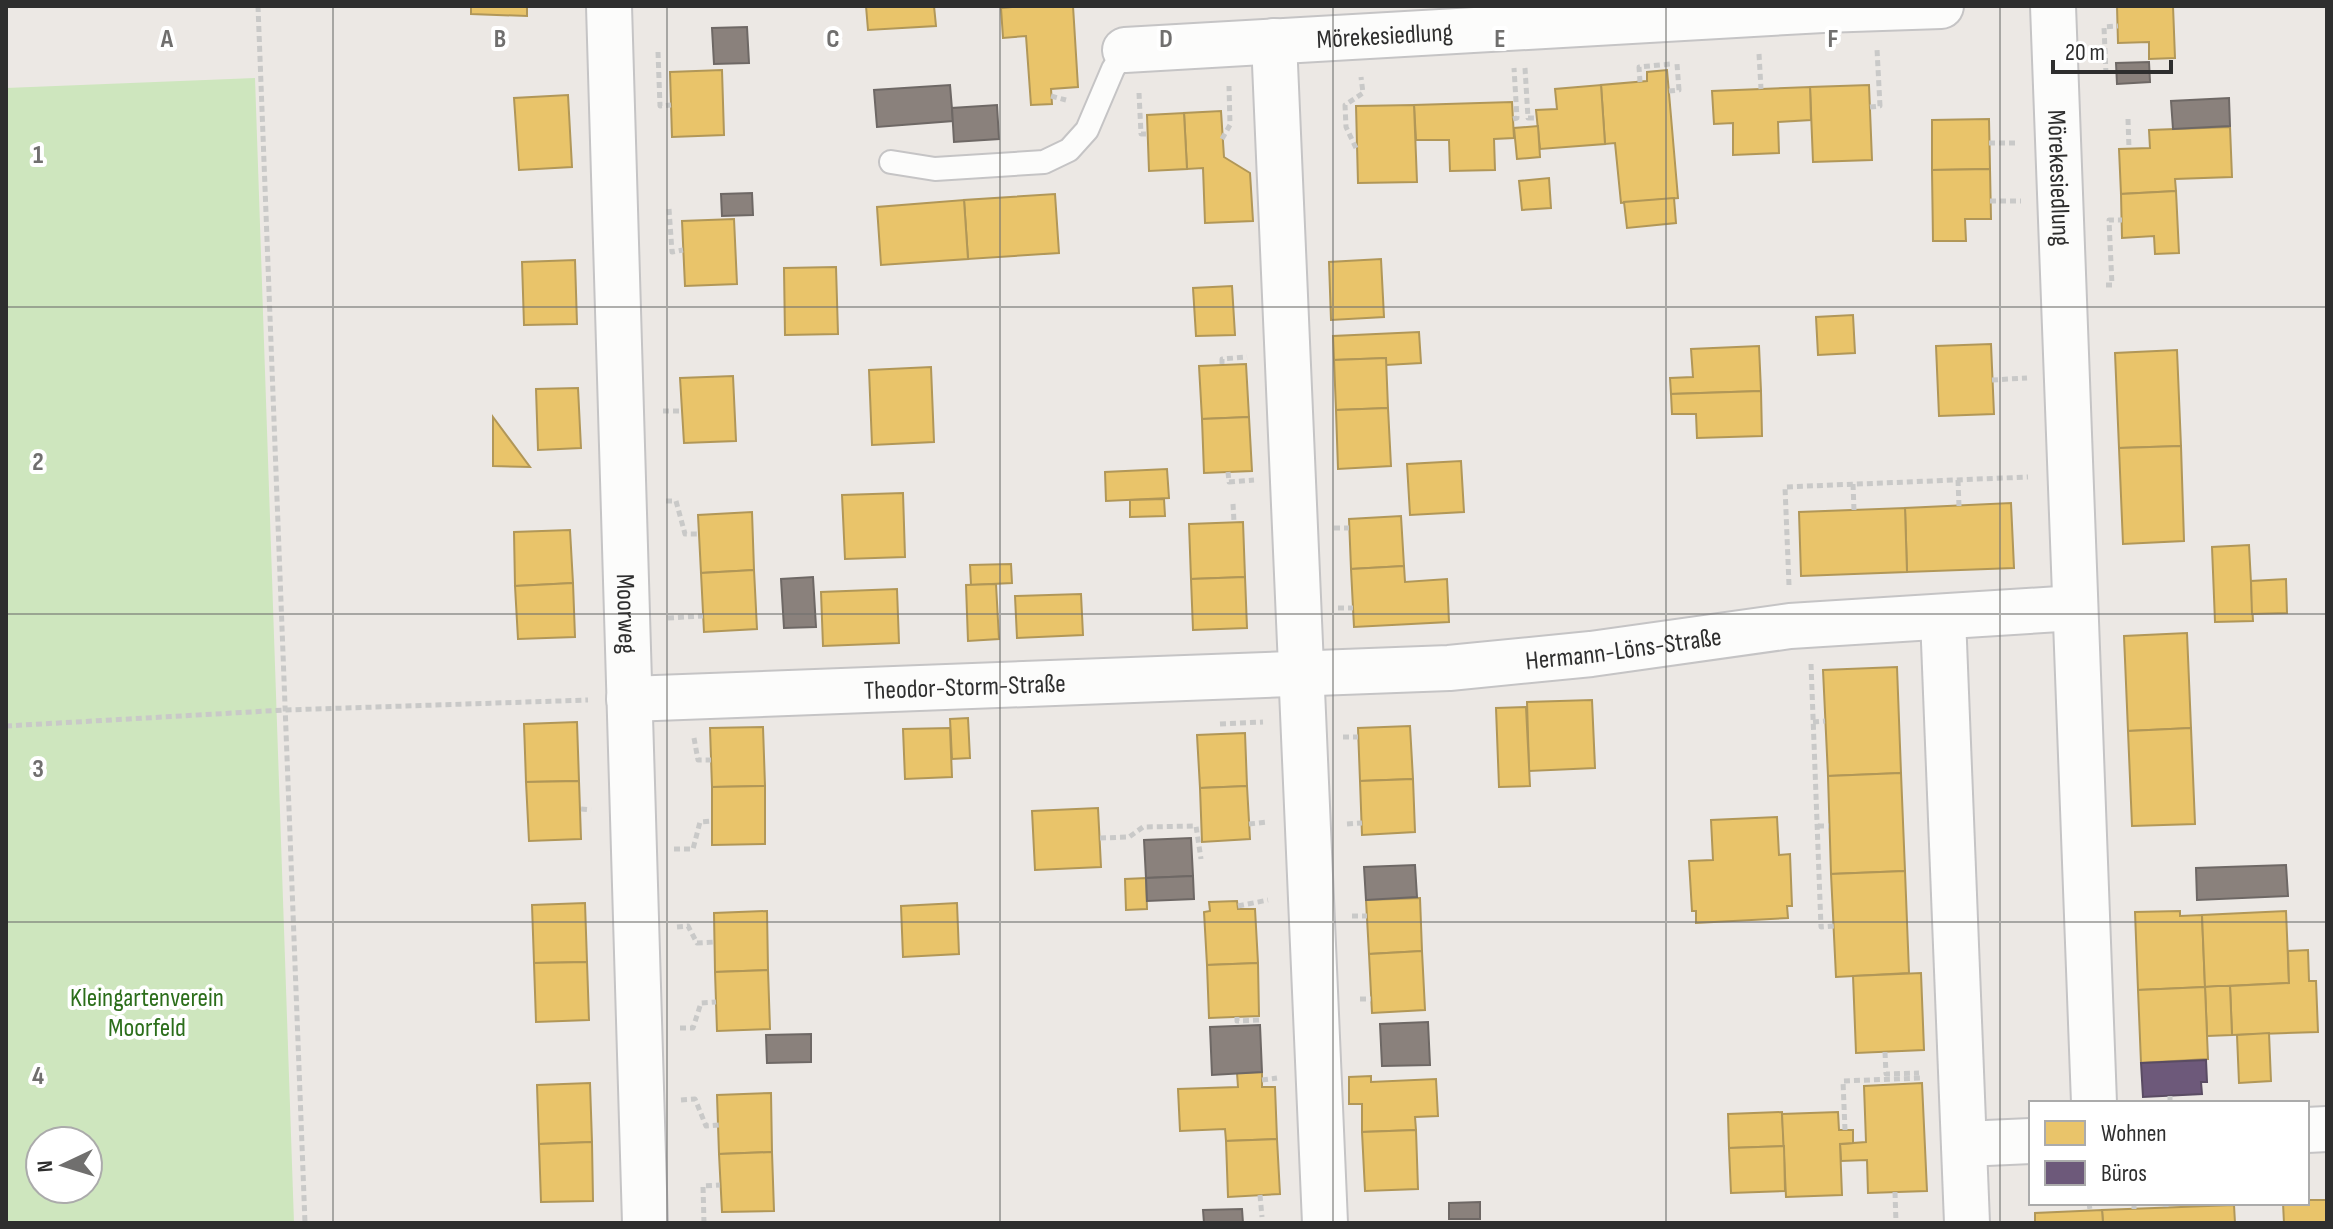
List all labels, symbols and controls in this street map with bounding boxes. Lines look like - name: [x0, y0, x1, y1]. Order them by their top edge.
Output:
- street label: Mörekesiedlung: [1316, 17, 1454, 56]
- text: A: [160, 24, 174, 55]
- text: B: [494, 24, 506, 55]
- text: C: [826, 24, 840, 55]
- text: D: [1159, 24, 1173, 55]
- text: E: [1494, 24, 1506, 55]
- text: F: [1828, 24, 1839, 55]
- scale bar: [2053, 24, 2171, 74]
- text: 20 m: [2065, 38, 2105, 67]
- street label: Mörekesiedlung: [2040, 109, 2076, 247]
- text: 1: [33, 140, 43, 171]
- text: 2: [32, 447, 44, 478]
- street label: Moorweg: [609, 573, 642, 654]
- street label: Hermann-Löns-Straße: [1524, 622, 1723, 677]
- street label: Theodor-Storm-Straße: [863, 669, 1066, 707]
- text: 3: [32, 754, 44, 785]
- park label: Kleingartenverein Moorfeld: [70, 983, 224, 1044]
- text: 4: [32, 1061, 44, 1092]
- legend: [2029, 1101, 2309, 1205]
- text: Wohnen: [2101, 1119, 2167, 1148]
- north arrow: [24, 1125, 104, 1205]
- text: N: [32, 1159, 59, 1173]
- text: Büros: [2101, 1159, 2147, 1188]

